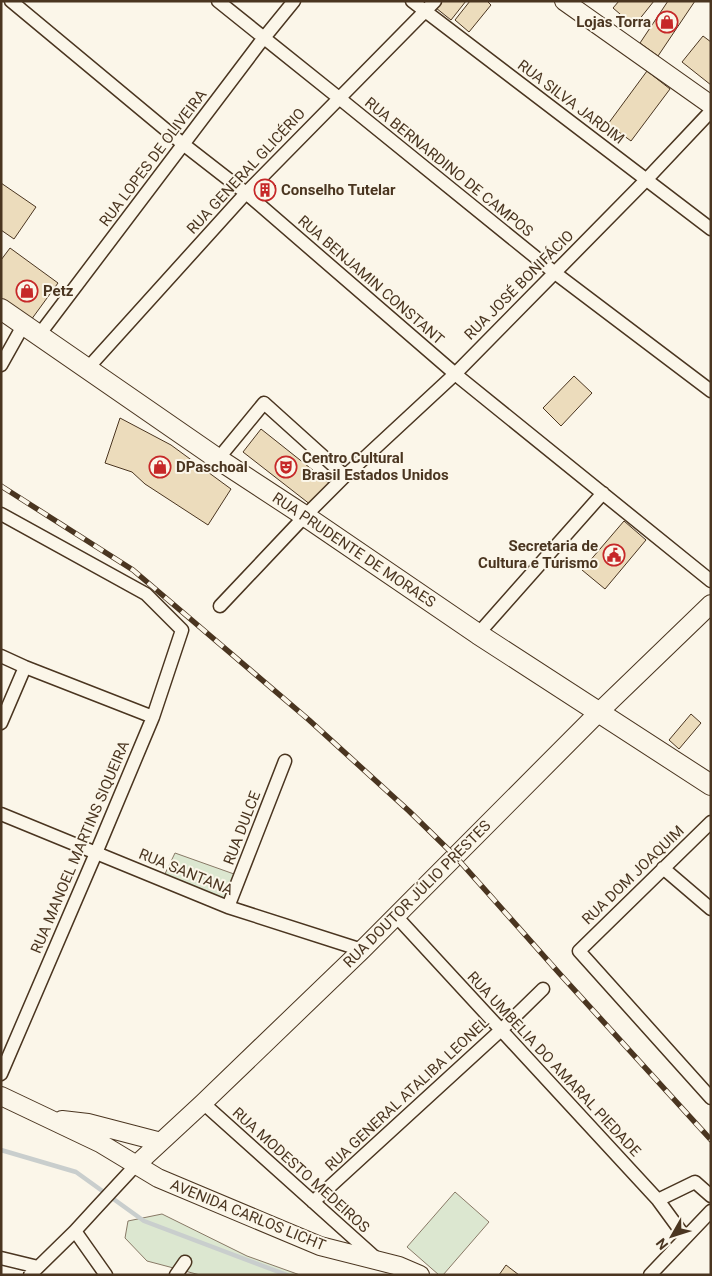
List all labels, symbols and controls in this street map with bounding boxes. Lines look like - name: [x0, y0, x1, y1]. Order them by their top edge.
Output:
- shop icon: Lojas Torra: [655, 10, 679, 34]
- place label: Lojas Torra: [576, 13, 651, 31]
- street label: RUA SILVA JARDIM: [514, 56, 628, 148]
- street label: RUA LOPES DE OLIVEIRA: [96, 86, 210, 230]
- street label: RUA BERNARDINO DE CAMPOS: [361, 93, 537, 241]
- street label: RUA GENERAL GLICÉRIO: [183, 104, 309, 238]
- building icon: Conselho Tutelar: [253, 178, 277, 202]
- place label: Conselho Tutelar: [281, 181, 396, 199]
- street label: RUA BENJAMIN CONSTANT: [294, 212, 448, 348]
- street label: RUA JOSÉ BONIFÁCIO: [461, 227, 577, 343]
- shop icon: Petz: [15, 279, 39, 303]
- place label: Petz: [43, 282, 74, 300]
- place label: Centro Cultural Brasil Estados Unidos: [302, 449, 449, 484]
- shop icon: DPaschoal: [148, 455, 172, 479]
- theatre icon: Centro Cultural Brasil Estados Unidos: [274, 455, 298, 479]
- place label: DPaschoal: [176, 458, 248, 476]
- street label: RUA PRUDENTE DE MORAES: [269, 489, 439, 611]
- place label: Secretaria de Cultura e Turismo: [478, 537, 598, 572]
- public building icon: Secretaria de Cultura e Turismo: [602, 543, 626, 567]
- street label: RUA MANOEL MARTINS SIQUEIRA: [27, 738, 133, 956]
- street label: RUA DULCE: [220, 788, 265, 868]
- street label: RUA DOUTOR JÚLIO PRESTES: [340, 817, 494, 971]
- street label: RUA DOM JOAQUIM: [578, 822, 688, 928]
- street label: RUA SANTANA: [136, 845, 236, 899]
- street label: RUA UMBELIA DO AMARAL PIEDADE: [463, 968, 645, 1161]
- street label: RUA GENERAL ATALIBA LEONEL: [321, 1013, 493, 1175]
- street label: RUA MODESTO MEDEIROS: [229, 1104, 373, 1236]
- street label: AVENIDA CARLOS LICHT: [168, 1176, 328, 1254]
- north arrow: [647, 1211, 697, 1261]
- text: N: [653, 1235, 671, 1253]

